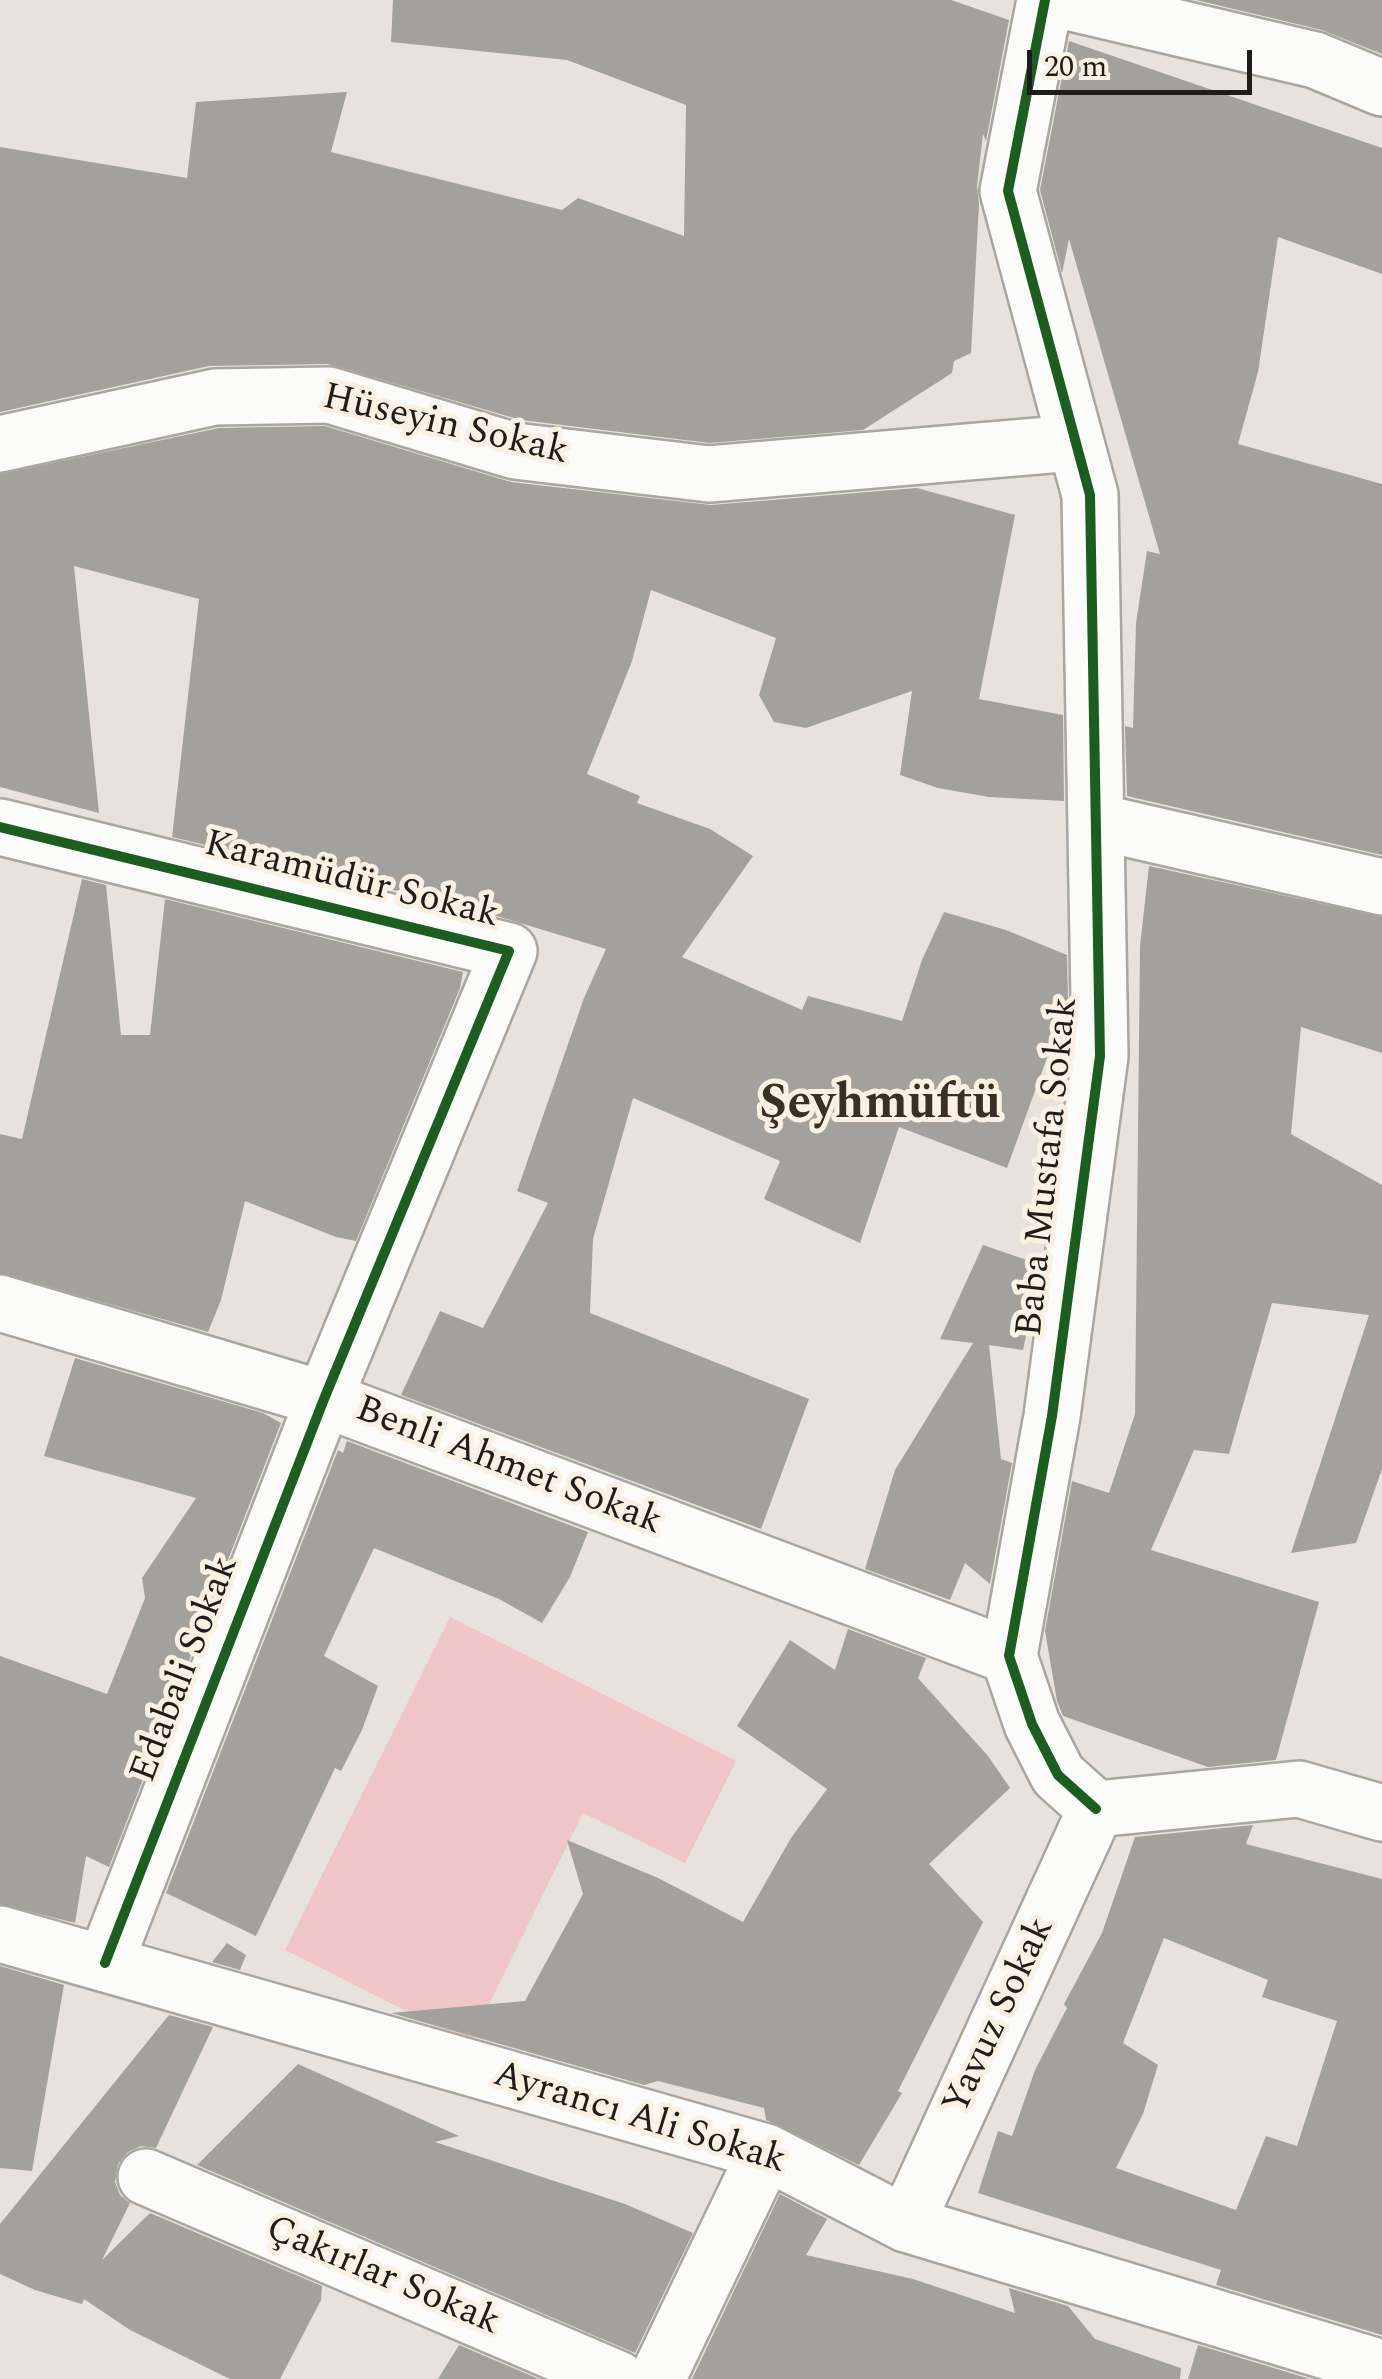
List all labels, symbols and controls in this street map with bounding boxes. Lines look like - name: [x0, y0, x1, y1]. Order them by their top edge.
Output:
- scale bar: [1032, 30, 1257, 92]
- text: 20 m: [1044, 44, 1107, 90]
- street label: Hüseyin Sokak: [318, 377, 572, 477]
- street label: Karamüdür Sokak: [199, 823, 503, 941]
- street label: Baba Mustafa Sokak: [1009, 995, 1091, 1339]
- district label: Şeyhmüftü: [759, 1079, 1001, 1137]
- street label: Benli Ahmet Sokak: [348, 1389, 668, 1547]
- street label: Edabali Sokak: [123, 1550, 251, 1790]
- street label: Yavuz Sokak: [935, 1911, 1067, 2123]
- street label: Ayrancı Ali Sokak: [487, 2054, 791, 2186]
- street label: Çakırlar Sokak: [258, 2208, 506, 2348]

